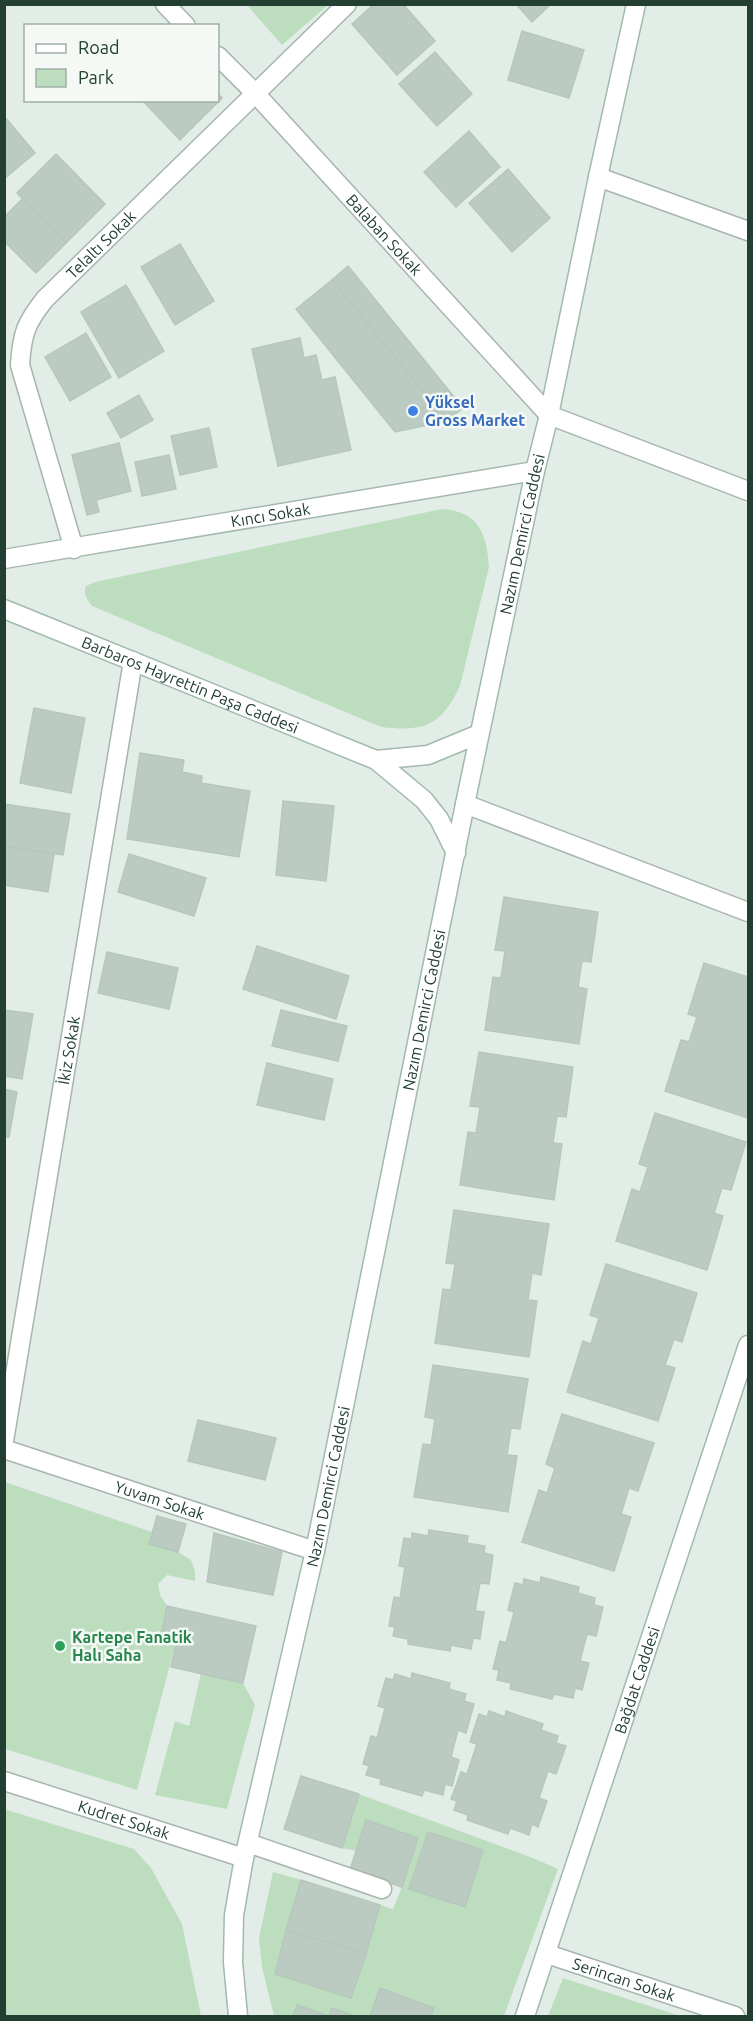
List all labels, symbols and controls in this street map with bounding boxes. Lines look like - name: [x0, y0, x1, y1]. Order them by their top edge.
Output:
- legend: [24, 24, 219, 102]
- text: Road: [78, 37, 120, 57]
- text: Park: [78, 67, 114, 87]
- street label: Balaban Sokak: [343, 190, 426, 279]
- street label: Telaltı Sokak: [62, 207, 139, 282]
- place label: Yüksel Gross Market: [425, 393, 525, 429]
- marker: Yüksel Gross Market: [406, 404, 420, 418]
- street label: Nazım Demirci Caddesi: [496, 452, 548, 616]
- street label: Kıncı Sokak: [229, 499, 311, 530]
- street label: Barbaros Hayrettin Paşa Caddesi: [79, 633, 301, 737]
- street label: Nazım Demirci Caddesi: [399, 928, 449, 1092]
- street label: İkiz Sokak: [54, 1015, 83, 1086]
- street label: Nazım Demirci Caddesi: [303, 1404, 353, 1569]
- street label: Yuvam Sokak: [113, 1477, 207, 1523]
- street label: Bağdat Caddesi: [610, 1624, 663, 1736]
- place label: Kartepe Fanatik Halı Saha: [72, 1628, 192, 1664]
- marker: Kartepe Fanatik Halı Saha: [53, 1639, 67, 1653]
- street label: Kudret Sokak: [76, 1796, 172, 1843]
- street label: Serincan Sokak: [570, 1954, 678, 2005]

